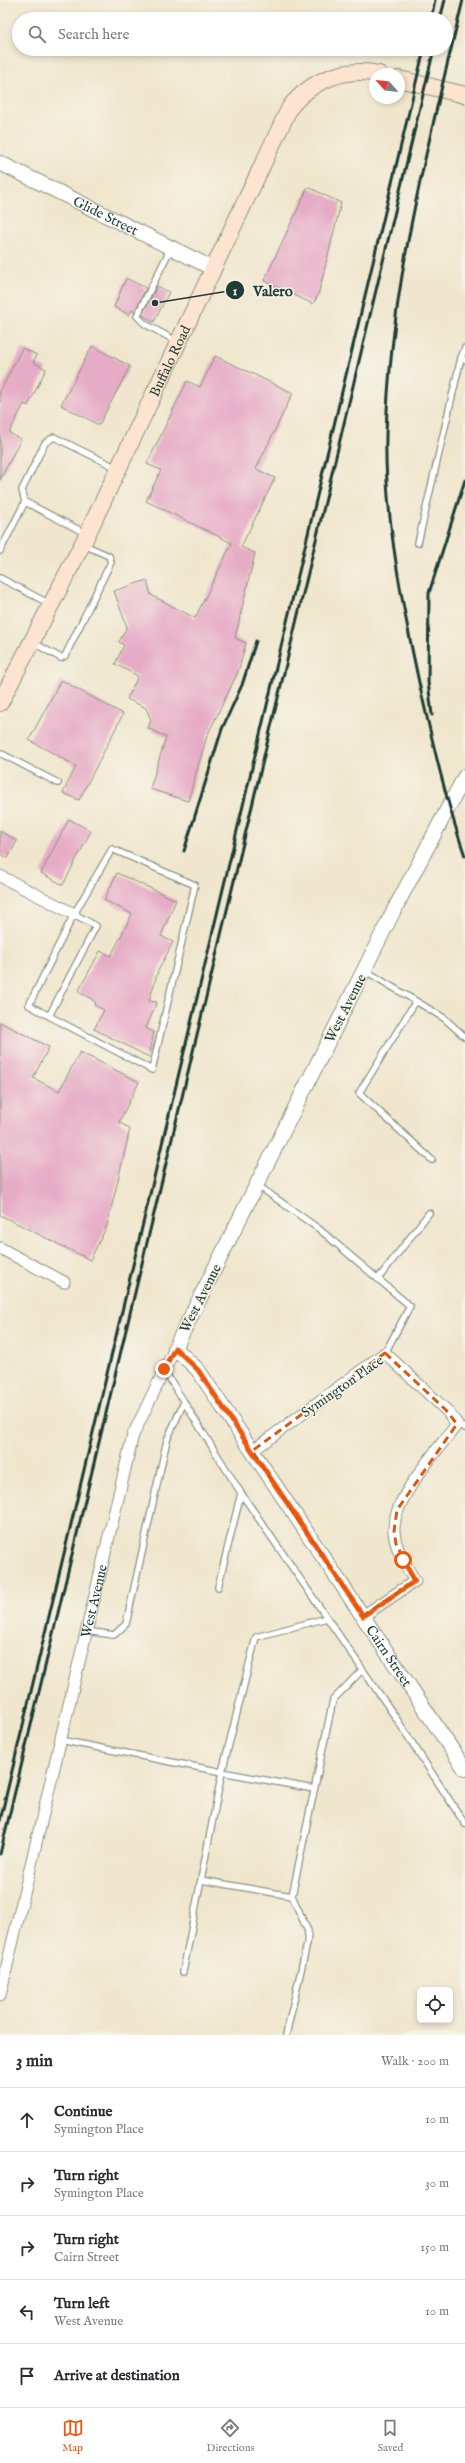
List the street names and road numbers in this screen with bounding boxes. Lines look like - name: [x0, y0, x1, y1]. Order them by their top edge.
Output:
- street label: Glide Street: [70, 193, 141, 240]
- street label: Buffalo Road: [146, 322, 195, 400]
- street label: West Avenue: [321, 971, 371, 1046]
- street label: West Avenue: [176, 1261, 226, 1336]
- street label: Symington Place: [298, 1351, 388, 1422]
- street label: West Avenue: [77, 1562, 112, 1640]
- street label: Cairn Street: [361, 1622, 416, 1691]

